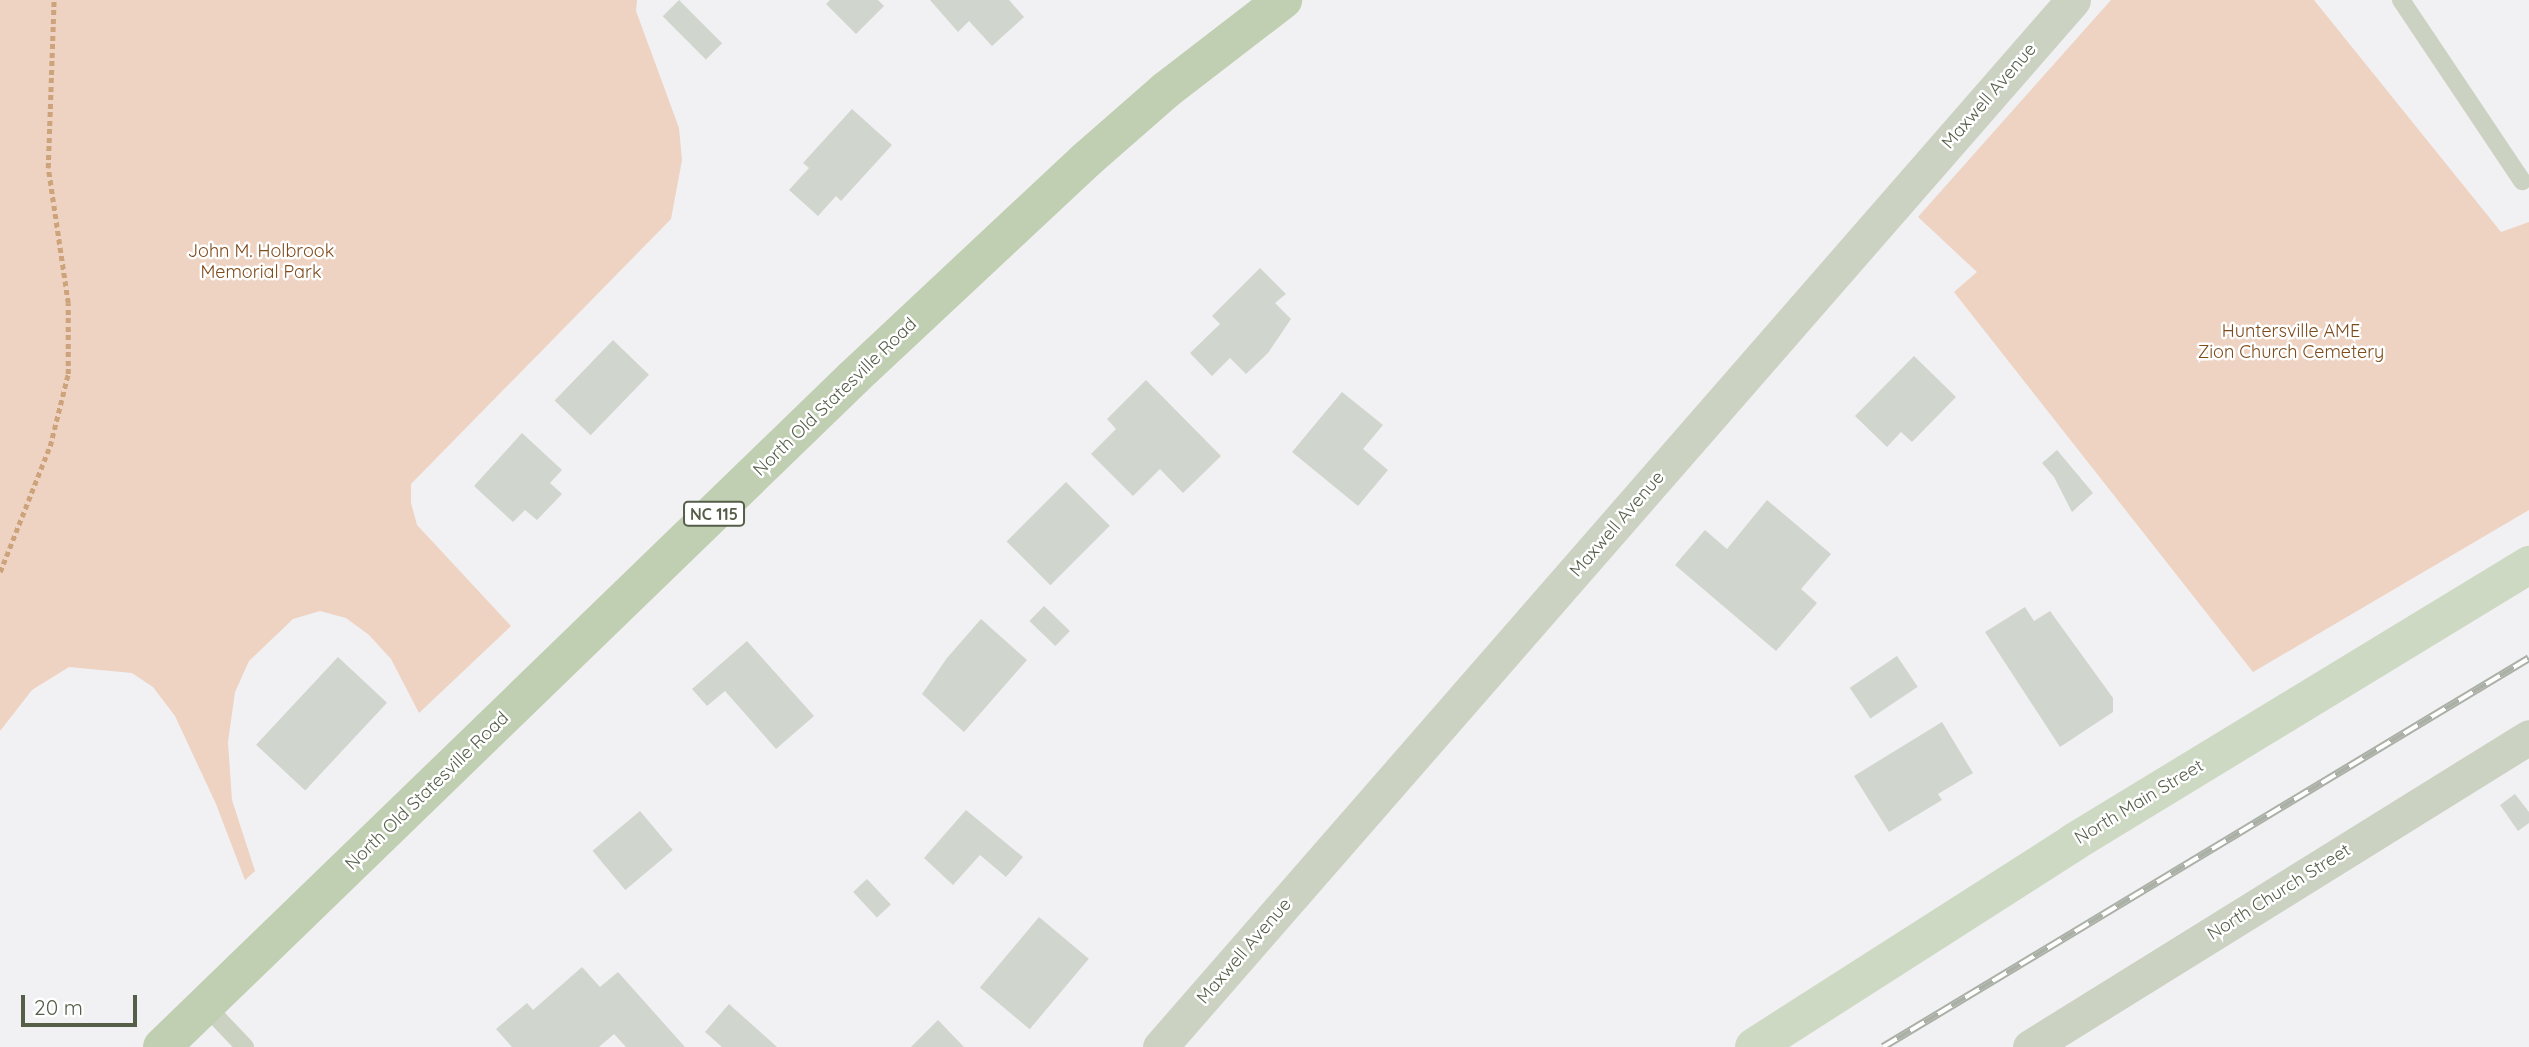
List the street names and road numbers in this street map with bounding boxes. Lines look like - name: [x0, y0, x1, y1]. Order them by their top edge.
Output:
- street label: Maxwell Avenue: [1937, 39, 2041, 153]
- street label: North Old Statesville Road: [749, 313, 921, 481]
- street label: Maxwell Avenue: [1565, 467, 1669, 581]
- road number: NC 115: [682, 502, 746, 526]
- street label: North Old Statesville Road: [341, 707, 513, 875]
- street label: North Main Street: [2071, 755, 2207, 849]
- street label: North Church Street: [2204, 839, 2354, 945]
- street label: Maxwell Avenue: [1192, 894, 1296, 1008]

